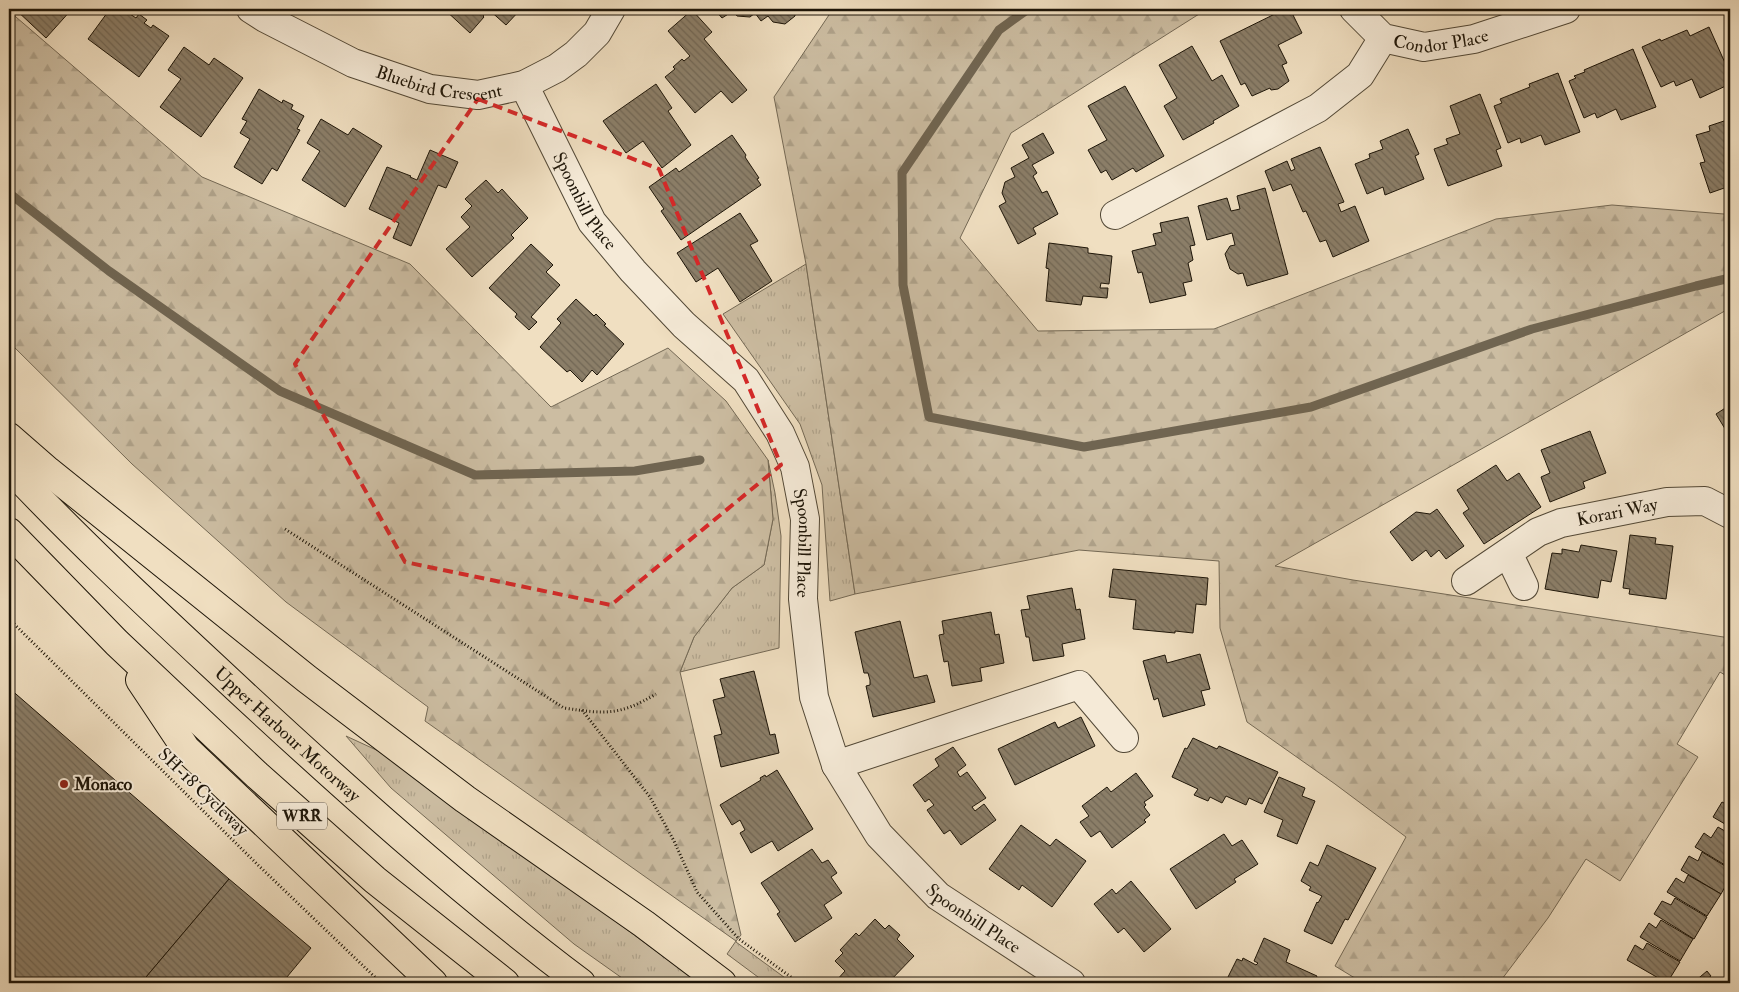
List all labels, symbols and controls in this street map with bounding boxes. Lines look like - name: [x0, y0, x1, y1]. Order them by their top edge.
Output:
- street label: Condor Place: [1391, 23, 1492, 58]
- street label: Bluebird Crescent: [373, 60, 504, 107]
- street label: Spoonbill Place: [548, 148, 622, 255]
- street label: Spoonbill Place: [788, 486, 817, 598]
- street label: Korari Way: [1575, 492, 1661, 531]
- street label: Upper Harbour Motorway: [209, 662, 366, 808]
- street label: SH-18 Cycleway: [153, 743, 254, 842]
- place label: Monaco: [73, 773, 133, 796]
- marker: Monaco: [58, 778, 70, 790]
- road number: WRR: [277, 802, 327, 829]
- street label: Spoonbill Place: [921, 879, 1026, 959]

